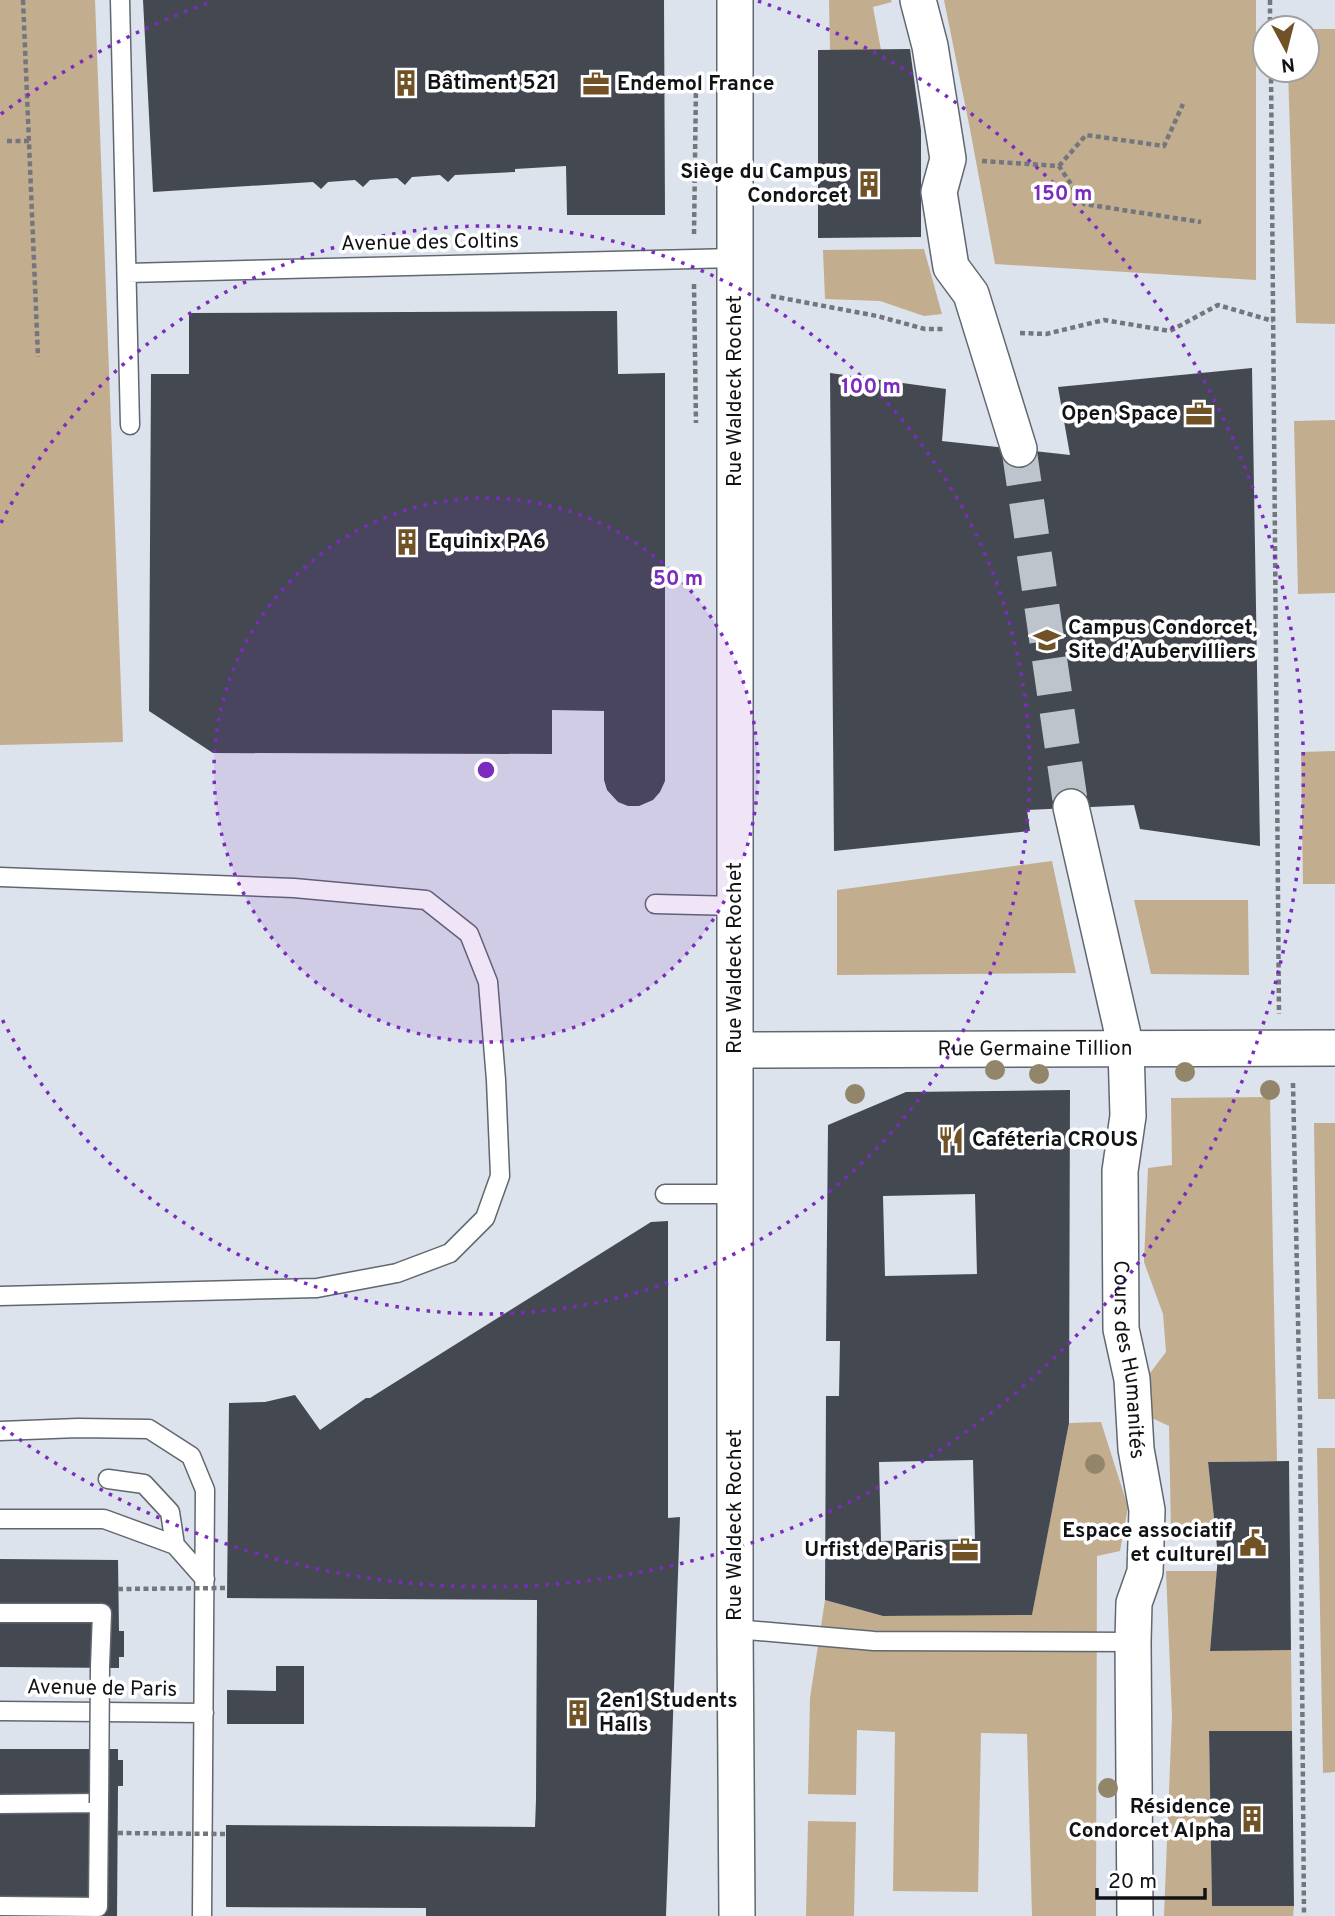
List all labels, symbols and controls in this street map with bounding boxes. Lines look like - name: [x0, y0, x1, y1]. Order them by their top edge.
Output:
- north arrow: [1251, 14, 1321, 84]
- text: N: [1280, 51, 1296, 77]
- building icon: Bâtiment 521: [391, 68, 421, 98]
- office icon: Endemol France: [581, 69, 611, 99]
- place label: Bâtiment 521: [427, 70, 557, 97]
- place label: Endemol France: [617, 71, 774, 98]
- place label: Siège du Campus Condorcet: [680, 159, 848, 210]
- building icon: Siège du Campus Condorcet: [854, 169, 884, 199]
- text: 150 m: [1034, 181, 1092, 208]
- street label: Avenue des Coltins: [341, 228, 519, 258]
- street label: Rue Waldeck Rochet: [722, 295, 749, 487]
- text: 100 m: [841, 374, 901, 401]
- office icon: Open Space: [1184, 399, 1214, 429]
- place label: Open Space: [1061, 401, 1178, 428]
- building icon: Equinix PA6: [392, 527, 422, 557]
- place label: Equinix PA6: [428, 529, 546, 556]
- text: 50 m: [653, 566, 703, 593]
- place label: Campus Condorcet, Site d'Aubervilliers: [1068, 615, 1257, 666]
- school or university icon: Campus Condorcet, Site d'Aubervilliers: [1032, 625, 1062, 655]
- centre of rings: [474, 758, 498, 782]
- street label: Rue Waldeck Rochet: [722, 862, 749, 1054]
- street label: Rue Germaine Tillion: [937, 1035, 1133, 1063]
- restaurant icon: Caféteria CROUS: [936, 1125, 966, 1155]
- place label: Caféteria CROUS: [972, 1127, 1138, 1154]
- street label: Cours des Humanités: [1107, 1260, 1151, 1461]
- street label: Rue Waldeck Rochet: [722, 1429, 749, 1621]
- place label: Espace associatif et culturel: [1062, 1518, 1232, 1569]
- public building icon: Espace associatif et culturel: [1238, 1528, 1268, 1558]
- office icon: Urfist de Paris: [950, 1535, 980, 1565]
- place label: Urfist de Paris: [804, 1537, 944, 1564]
- street label: Avenue de Paris: [26, 1674, 178, 1704]
- place label: 2en1 Students Halls: [599, 1688, 738, 1739]
- building icon: 2en1 Students Halls: [563, 1698, 593, 1728]
- place label: Résidence Condorcet Alpha: [1068, 1794, 1231, 1845]
- building icon: Résidence Condorcet Alpha: [1237, 1804, 1267, 1834]
- scale bar: [1097, 1856, 1206, 1900]
- text: 20 m: [1108, 1869, 1157, 1896]

